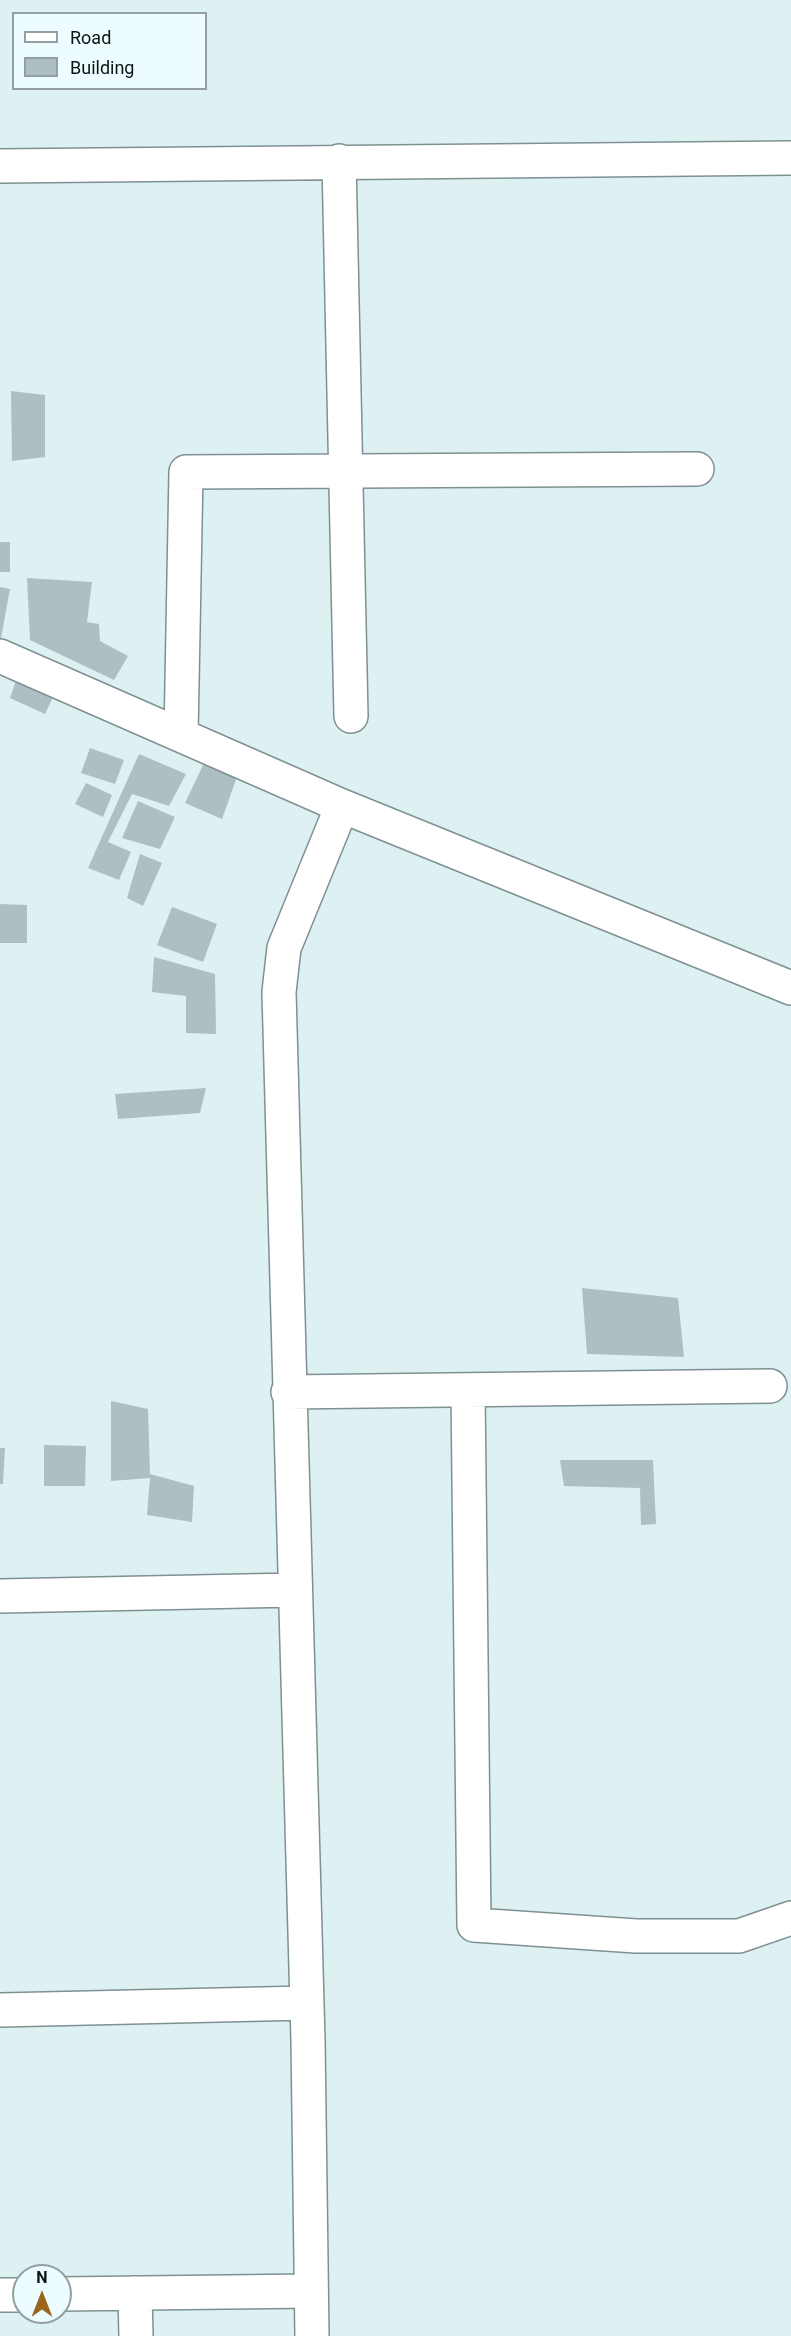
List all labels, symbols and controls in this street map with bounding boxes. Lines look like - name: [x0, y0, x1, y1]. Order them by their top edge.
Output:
- legend: [12, 12, 207, 90]
- text: Road: [70, 27, 111, 48]
- text: Building: [70, 57, 134, 78]
- north arrow: [12, 2264, 72, 2324]
- text: N: [36, 2268, 48, 2287]

